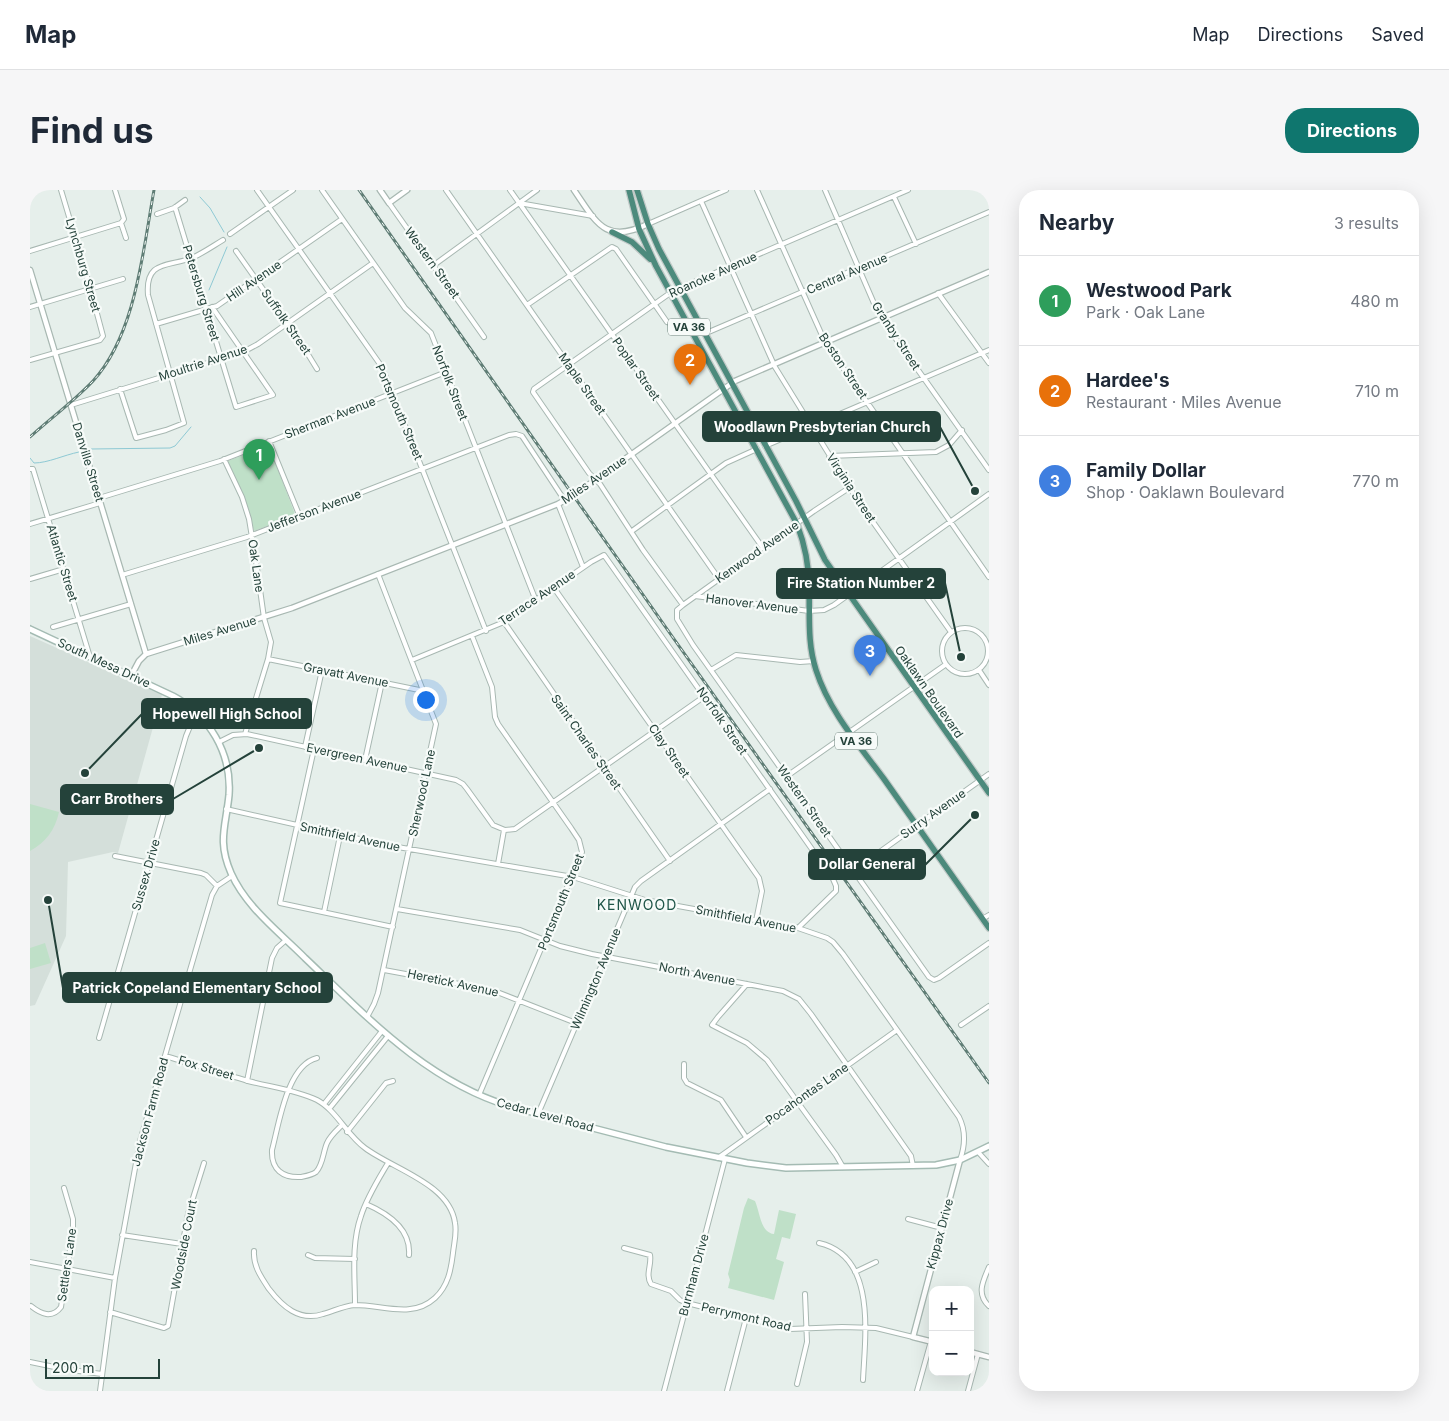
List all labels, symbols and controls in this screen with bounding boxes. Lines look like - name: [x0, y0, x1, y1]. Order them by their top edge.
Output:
- text: Map: [25, 20, 76, 49]
- text: Map: [1192, 24, 1230, 45]
- text: Directions: [1258, 24, 1343, 45]
- text: Saved: [1371, 24, 1424, 45]
- button: Directions: [1285, 108, 1419, 153]
- text: Find us: [30, 109, 154, 151]
- text: Nearby: [1039, 210, 1114, 235]
- text: 3 results: [1334, 213, 1399, 233]
- street label: Lynchburg Street: [63, 216, 104, 314]
- street label: Western Street: [402, 224, 463, 301]
- street label: Petersburg Street: [180, 243, 223, 343]
- street label: Roanoke Avenue: [666, 248, 759, 301]
- street label: Central Avenue: [804, 250, 890, 297]
- street label: Hill Avenue: [223, 257, 284, 304]
- text: Westwood Park: [1086, 279, 1232, 302]
- street label: Suffolk Street: [258, 286, 315, 358]
- text: 1: [1052, 291, 1058, 311]
- text: 480 m: [1350, 291, 1399, 311]
- street label: Granby Street: [869, 299, 924, 373]
- text: Park · Oak Lane: [1086, 302, 1205, 322]
- road number: VA 36: [668, 318, 710, 336]
- street label: Boston Street: [816, 330, 871, 402]
- street label: Poplar Street: [609, 334, 664, 403]
- street label: Moultrie Avenue: [157, 341, 249, 384]
- street label: Norfolk Street: [429, 343, 472, 422]
- pin: 2: [674, 344, 706, 385]
- street label: Maple Street: [556, 350, 609, 418]
- street label: Portsmouth Street: [372, 362, 426, 462]
- text: Hardee's: [1086, 369, 1170, 392]
- text: 2: [1050, 381, 1060, 401]
- text: 710 m: [1355, 381, 1399, 401]
- text: Restaurant · Miles Avenue: [1086, 392, 1282, 412]
- street label: Sherman Avenue: [282, 393, 377, 442]
- callout: Woodlawn Presbyterian Church: [703, 412, 940, 441]
- text: Woodlawn Presbyterian Church: [714, 418, 930, 435]
- street label: Danville Street: [69, 420, 108, 503]
- pin: 1: [243, 439, 275, 480]
- street label: Virginia Street: [823, 450, 879, 525]
- street label: Miles Avenue: [558, 452, 629, 507]
- text: Family Dollar: [1086, 459, 1206, 482]
- text: 3: [1050, 471, 1060, 491]
- text: 770 m: [1352, 471, 1399, 491]
- text: Shop · Oaklawn Boulevard: [1086, 482, 1285, 502]
- street label: Jefferson Avenue: [265, 486, 363, 535]
- street label: Kenwood Avenue: [712, 517, 801, 586]
- street label: Atlantic Street: [44, 523, 81, 603]
- street label: Oak Lane: [245, 538, 268, 593]
- street label: Terrace Avenue: [496, 566, 578, 629]
- callout: Fire Station Number 2: [777, 569, 945, 598]
- text: Fire Station Number 2: [787, 574, 935, 591]
- street label: Hanover Avenue: [705, 590, 799, 617]
- street label: Miles Avenue: [182, 612, 258, 649]
- street label: South Mesa Drive: [56, 635, 153, 691]
- pin: 3: [854, 635, 886, 676]
- street label: Oaklawn Boulevard: [892, 643, 967, 741]
- street label: Gravatt Avenue: [302, 659, 390, 690]
- street label: Norfolk Street: [694, 684, 751, 757]
- your location: [413, 687, 439, 713]
- street label: Saint Charles Street: [548, 691, 625, 792]
- callout: Hopewell High School: [142, 699, 311, 728]
- text: Hopewell High School: [152, 705, 302, 722]
- street label: Clay Street: [645, 721, 693, 781]
- road number: VA 36: [835, 732, 877, 750]
- street label: Evergreen Avenue: [305, 739, 409, 776]
- street label: Sherwood Lane: [405, 748, 438, 838]
- street label: Western Street: [774, 762, 835, 840]
- callout: Carr Brothers: [61, 785, 173, 814]
- street label: Surry Avenue: [897, 786, 968, 842]
- text: Carr Brothers: [71, 790, 163, 807]
- street label: Smithfield Avenue: [299, 819, 402, 854]
- street label: Sussex Drive: [128, 837, 163, 912]
- callout: Dollar General: [809, 850, 925, 879]
- street label: Portsmouth Street: [534, 851, 587, 952]
- text: Dollar General: [819, 855, 915, 872]
- district label: KENWOOD: [597, 896, 677, 913]
- street label: Smithfield Avenue: [694, 901, 798, 936]
- street label: Wilmington Avenue: [567, 926, 624, 1032]
- street label: North Avenue: [658, 959, 737, 988]
- street label: Heretick Avenue: [406, 966, 500, 1000]
- callout: Patrick Copeland Elementary School: [63, 973, 332, 1002]
- text: Patrick Copeland Elementary School: [73, 979, 321, 996]
- street label: Fox Street: [177, 1052, 236, 1083]
- street label: Jackson Farm Road: [128, 1056, 171, 1168]
- street label: Pocahontas Lane: [762, 1059, 851, 1128]
- street label: Cedar Level Road: [495, 1094, 595, 1135]
- street label: Kippax Drive: [923, 1197, 956, 1271]
- street label: Woodside Court: [167, 1198, 200, 1291]
- street label: Settlers Lane: [54, 1227, 79, 1303]
- street label: Burnham Drive: [675, 1232, 712, 1318]
- map controls: [929, 1286, 974, 1376]
- button: +: [929, 1286, 974, 1331]
- street label: Perrymont Road: [700, 1299, 793, 1334]
- button: −: [929, 1331, 974, 1376]
- scale bar: [45, 1356, 160, 1379]
- text: 200 m: [52, 1359, 94, 1376]

